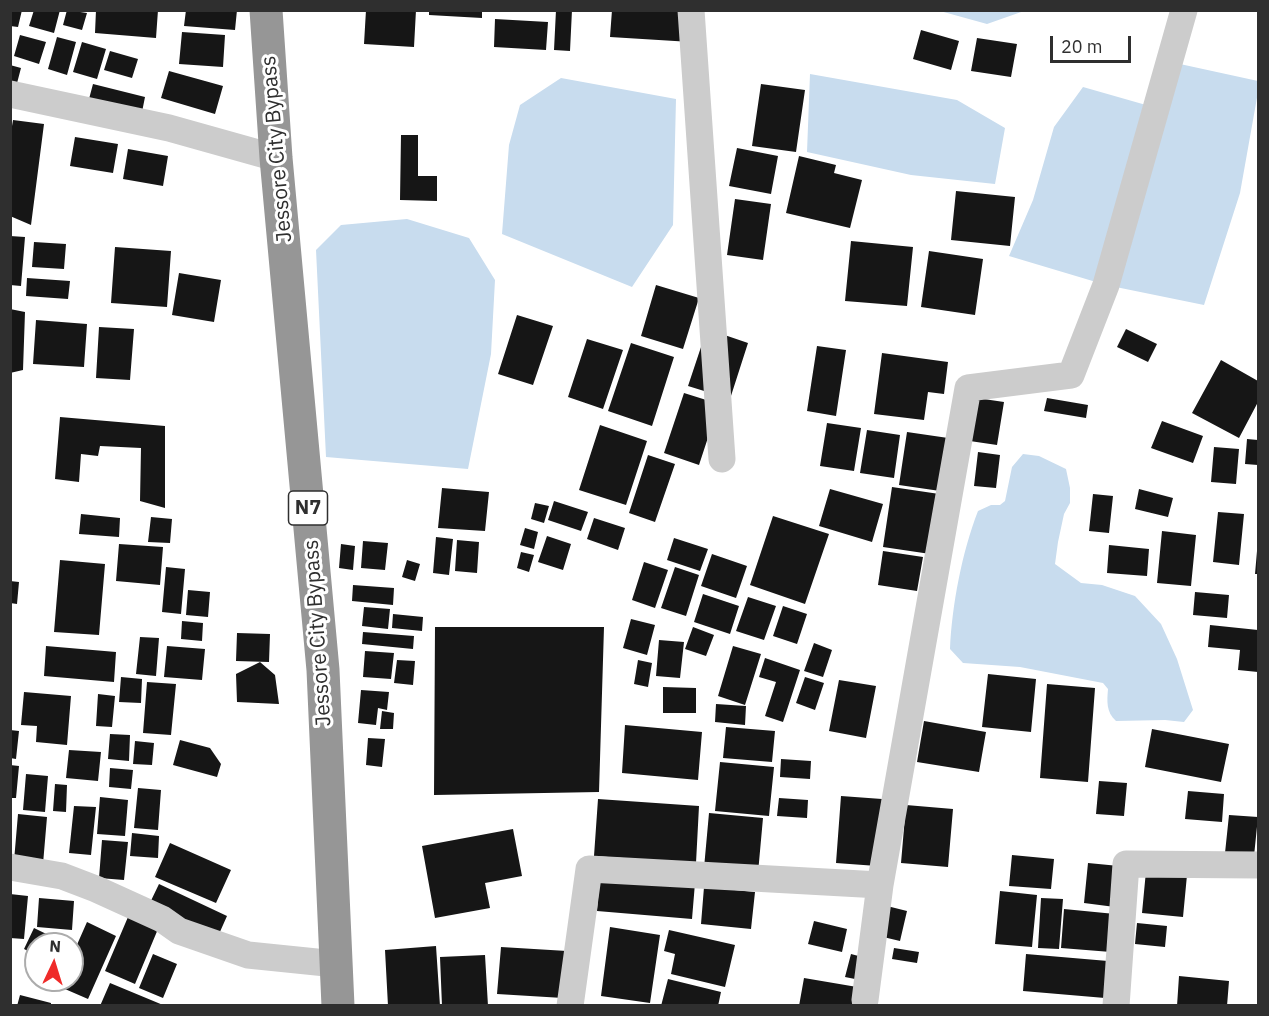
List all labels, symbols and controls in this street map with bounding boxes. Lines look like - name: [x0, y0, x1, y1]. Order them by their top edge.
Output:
- scale bar: [1053, 24, 1134, 62]
- text: 20 m: [1061, 35, 1103, 58]
- street label: Jessore City Bypass: [256, 55, 298, 243]
- road number: N7: [288, 491, 328, 525]
- street label: Jessore City Bypass: [299, 539, 337, 727]
- north arrow: [24, 932, 84, 992]
- text: N: [49, 936, 62, 956]

